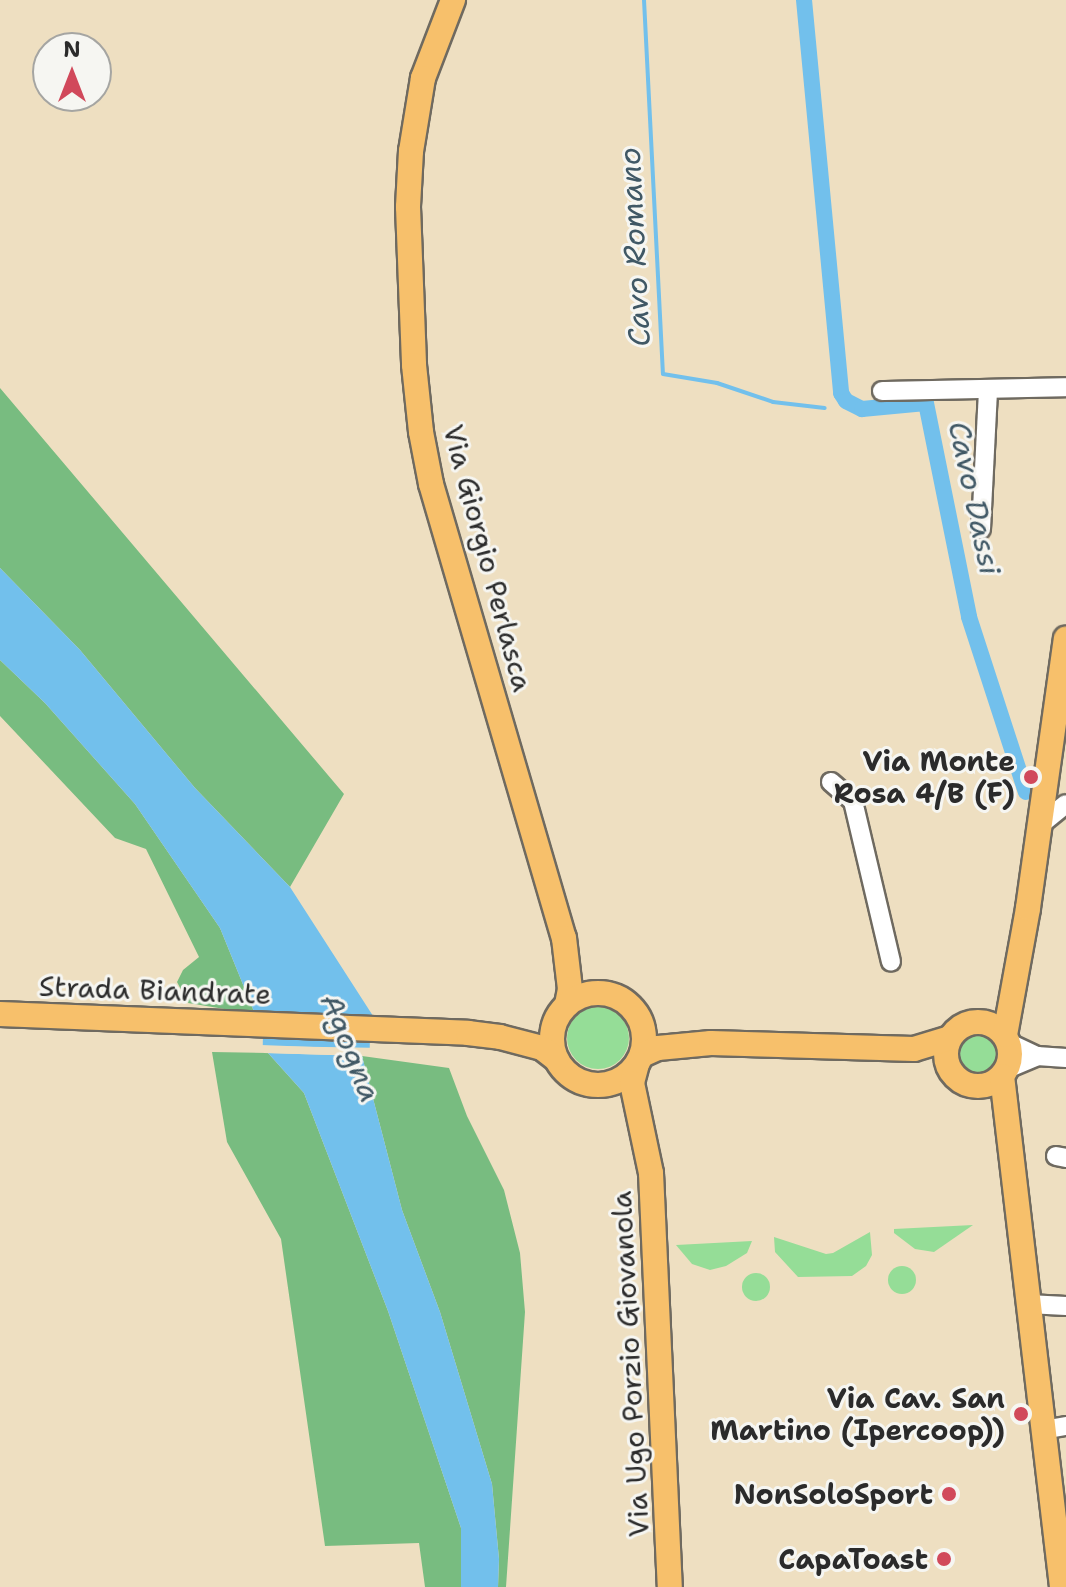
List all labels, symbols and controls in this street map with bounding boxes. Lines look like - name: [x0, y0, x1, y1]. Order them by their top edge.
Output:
- north arrow: [32, 32, 112, 112]
- text: N: [63, 35, 81, 64]
- water label: Cavo Romano: [612, 146, 658, 348]
- water label: Cavo Dassi: [940, 418, 1008, 578]
- street label: Via Giorgio Perlasca: [436, 421, 540, 695]
- place label: Via Monte Rosa 4/B (F): [834, 744, 1015, 810]
- marker: Via Monte Rosa 4/B (F): [1022, 768, 1040, 786]
- street label: Strada Biandrate: [38, 969, 272, 1011]
- water label: Agogna: [312, 989, 388, 1107]
- street label: Via Ugo Porzio Giovanola: [604, 1190, 656, 1538]
- place label: Via Cav. San Martino (Ipercoop)): [710, 1381, 1005, 1447]
- marker: Via Cav. San Martino (Ipercoop)): [1012, 1405, 1030, 1423]
- place label: NonSoloSport: [734, 1477, 933, 1511]
- marker: NonSoloSport: [940, 1485, 958, 1503]
- place label: CapaToast: [778, 1542, 928, 1576]
- marker: CapaToast: [935, 1550, 953, 1568]

